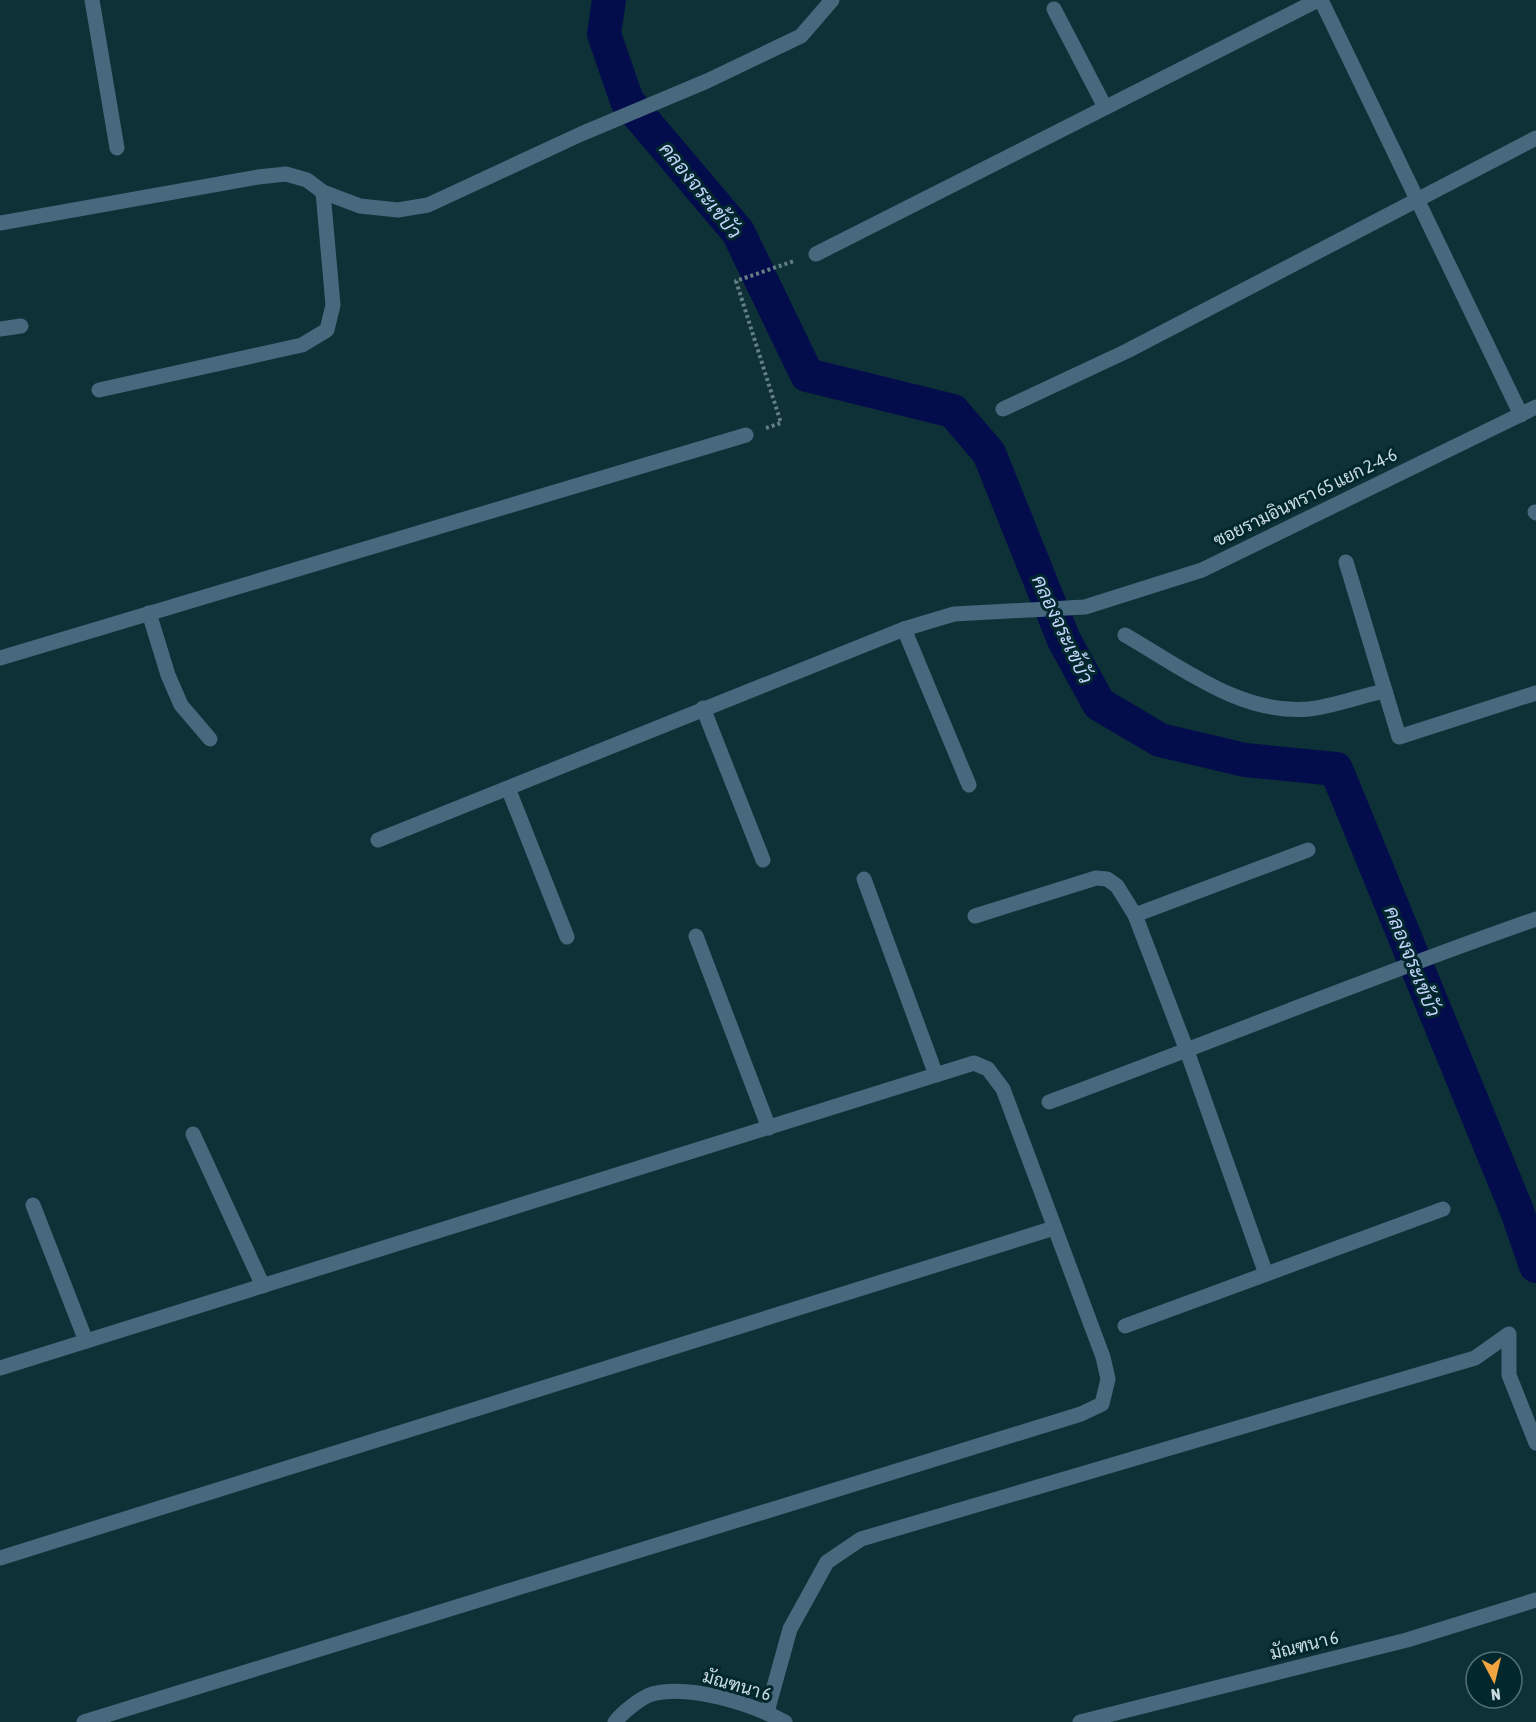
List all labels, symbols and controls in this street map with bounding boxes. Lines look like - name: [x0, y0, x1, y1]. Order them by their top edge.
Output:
- water label: คลองจระเข้บัว: [655, 137, 748, 243]
- street label: ซอยรามอินทรา 65 แยก 2-4-6: [1210, 443, 1400, 551]
- water label: คลองจระเข้บัว: [1028, 571, 1099, 687]
- water label: คลองจระเข้บัว: [1380, 902, 1447, 1020]
- street label: มัณฑนา 6: [1268, 1626, 1340, 1664]
- north arrow: [1464, 1650, 1524, 1710]
- street label: มัณฑนา 6: [701, 1665, 773, 1705]
- text: N: [1490, 1685, 1502, 1704]

